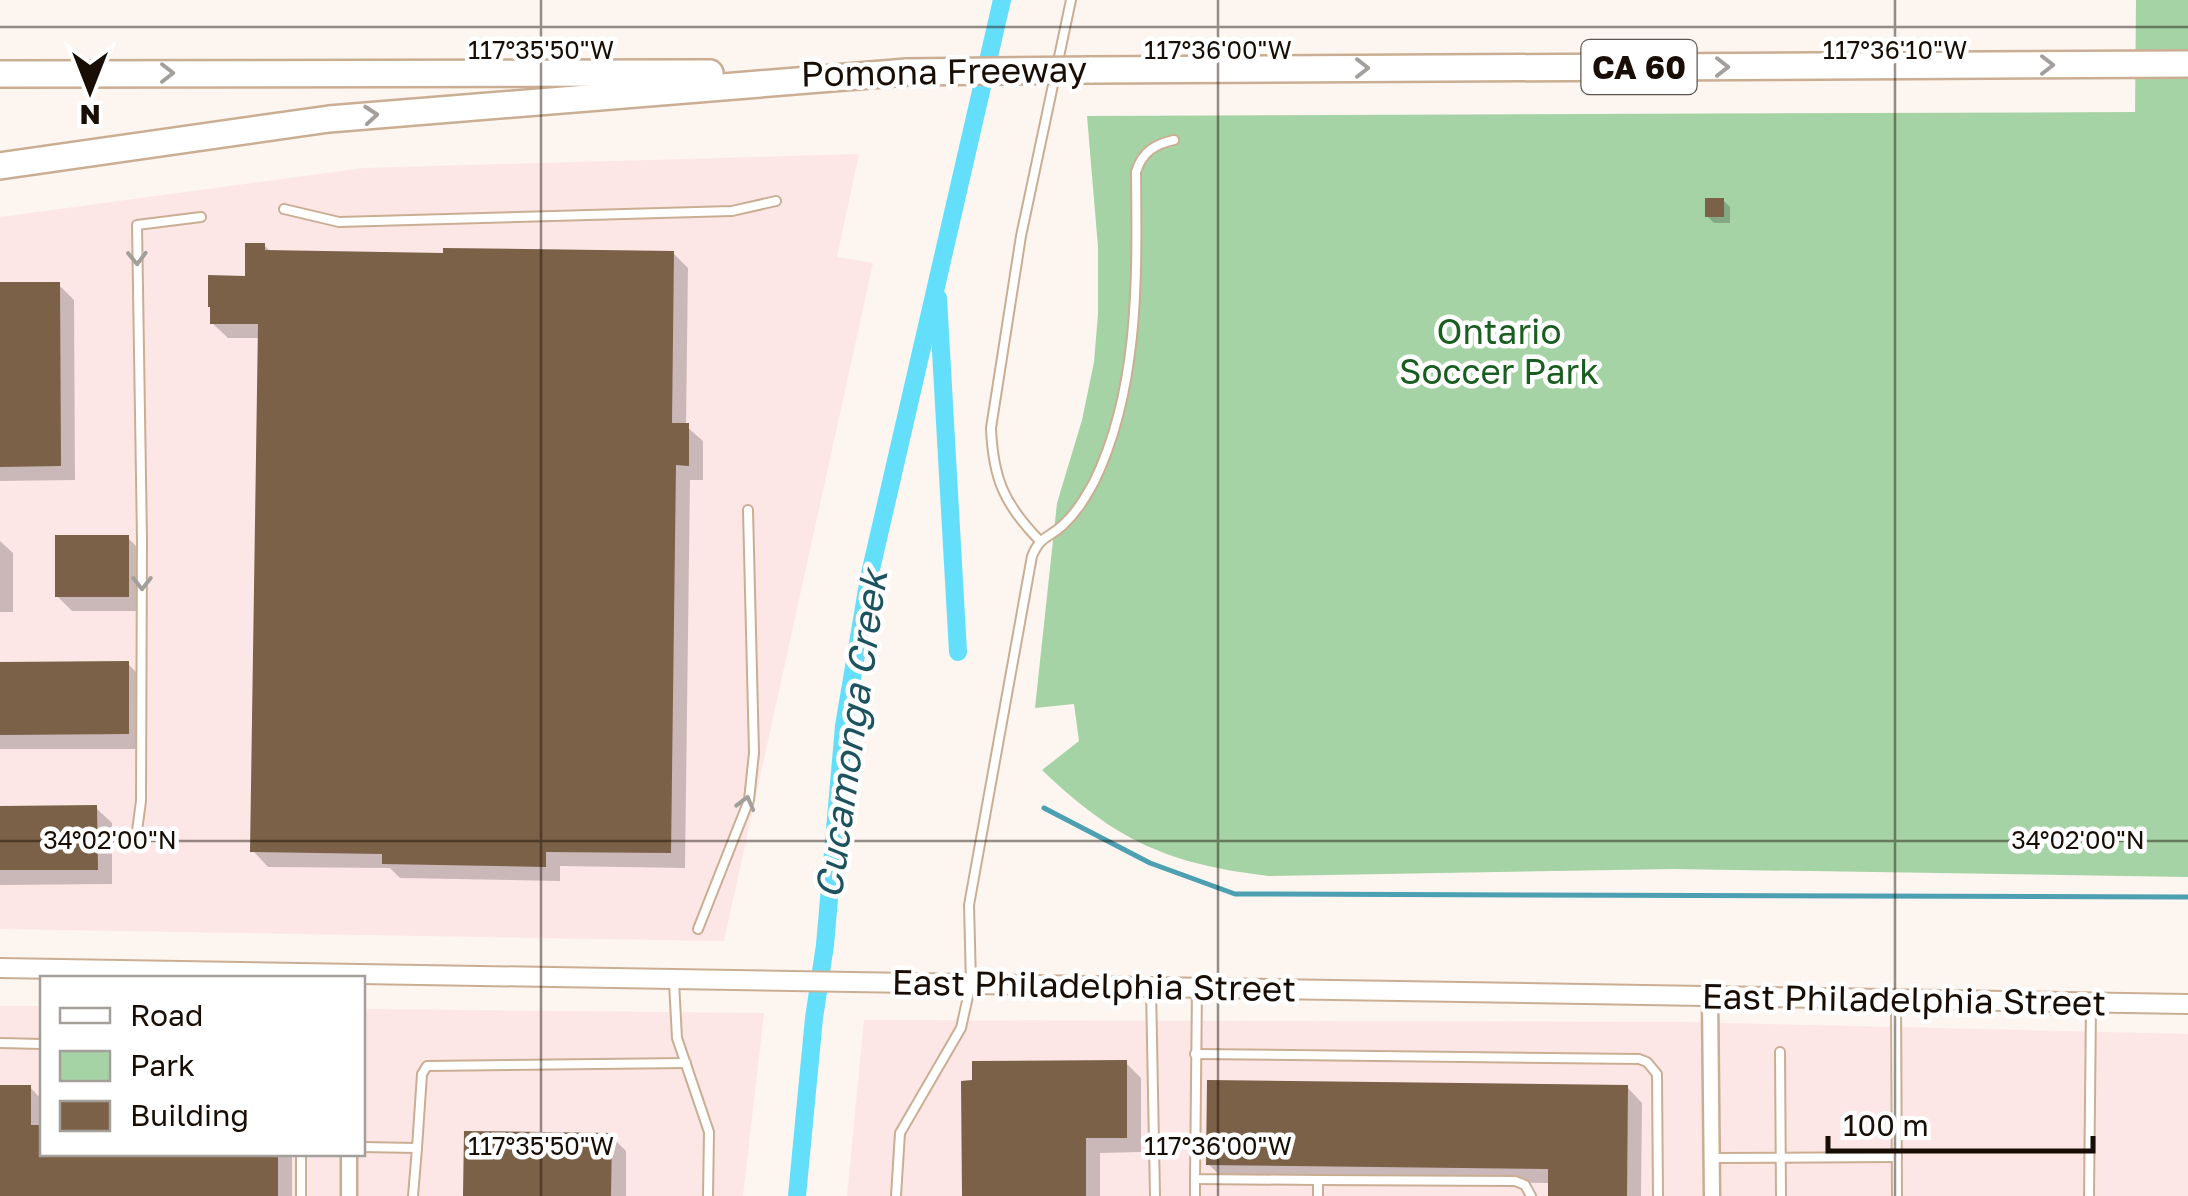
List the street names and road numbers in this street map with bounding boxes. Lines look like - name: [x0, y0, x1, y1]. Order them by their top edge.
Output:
- road number: CA 60: [1582, 40, 1696, 94]
- street label: Pomona Freeway: [800, 48, 1088, 94]
- street label: East Philadelphia Street: [891, 960, 1297, 1010]
- street label: East Philadelphia Street: [1701, 974, 2107, 1024]

